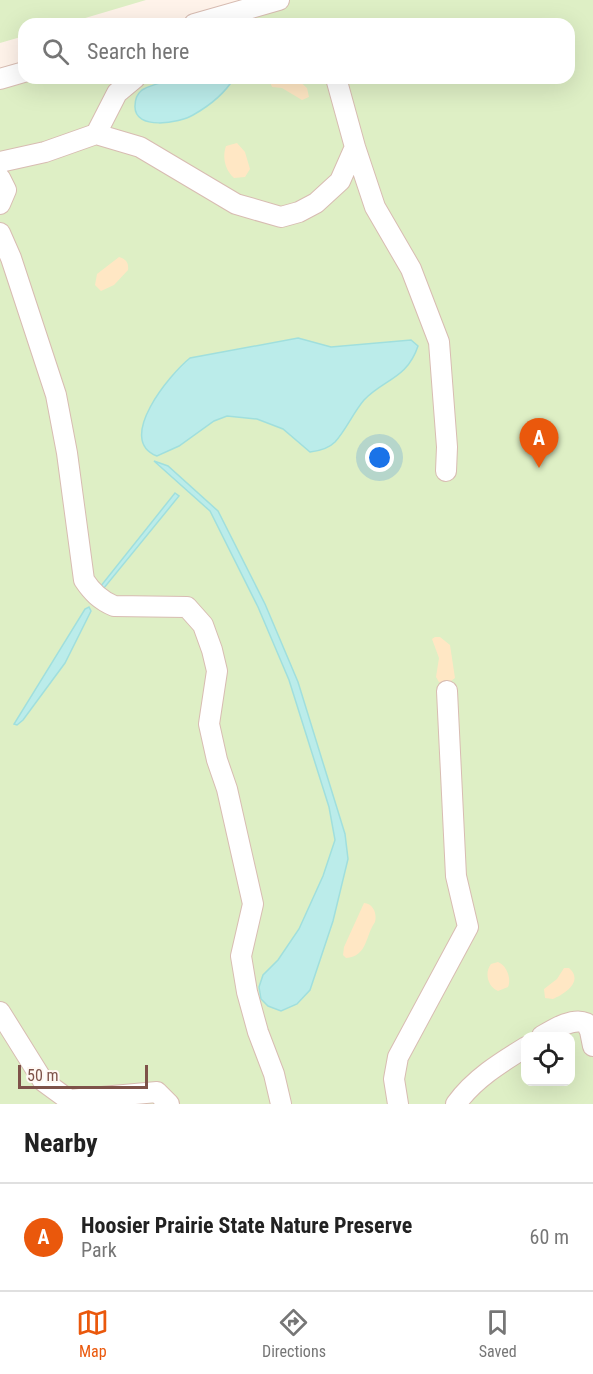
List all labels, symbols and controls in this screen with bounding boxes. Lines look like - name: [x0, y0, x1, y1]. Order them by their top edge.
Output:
- search box: [18, 18, 575, 84]
- icon: search: [39, 35, 72, 68]
- text: Search here: [87, 39, 189, 64]
- pin: A: [520, 418, 558, 468]
- your location: [365, 443, 394, 472]
- map controls: [521, 1032, 575, 1086]
- button: locate: [521, 1032, 575, 1086]
- scale bar: [18, 1062, 148, 1090]
- text: 50 m: [27, 1066, 59, 1085]
- text: Nearby: [24, 1128, 98, 1158]
- text: Hoosier Prairie State Nature Preserve: [81, 1213, 412, 1238]
- text: A: [38, 1225, 49, 1249]
- text: 60 m: [530, 1225, 569, 1249]
- text: Park: [81, 1238, 117, 1262]
- tab: Map: [76, 1306, 109, 1361]
- tab: Directions: [262, 1306, 326, 1361]
- tab: Saved: [479, 1306, 517, 1361]

